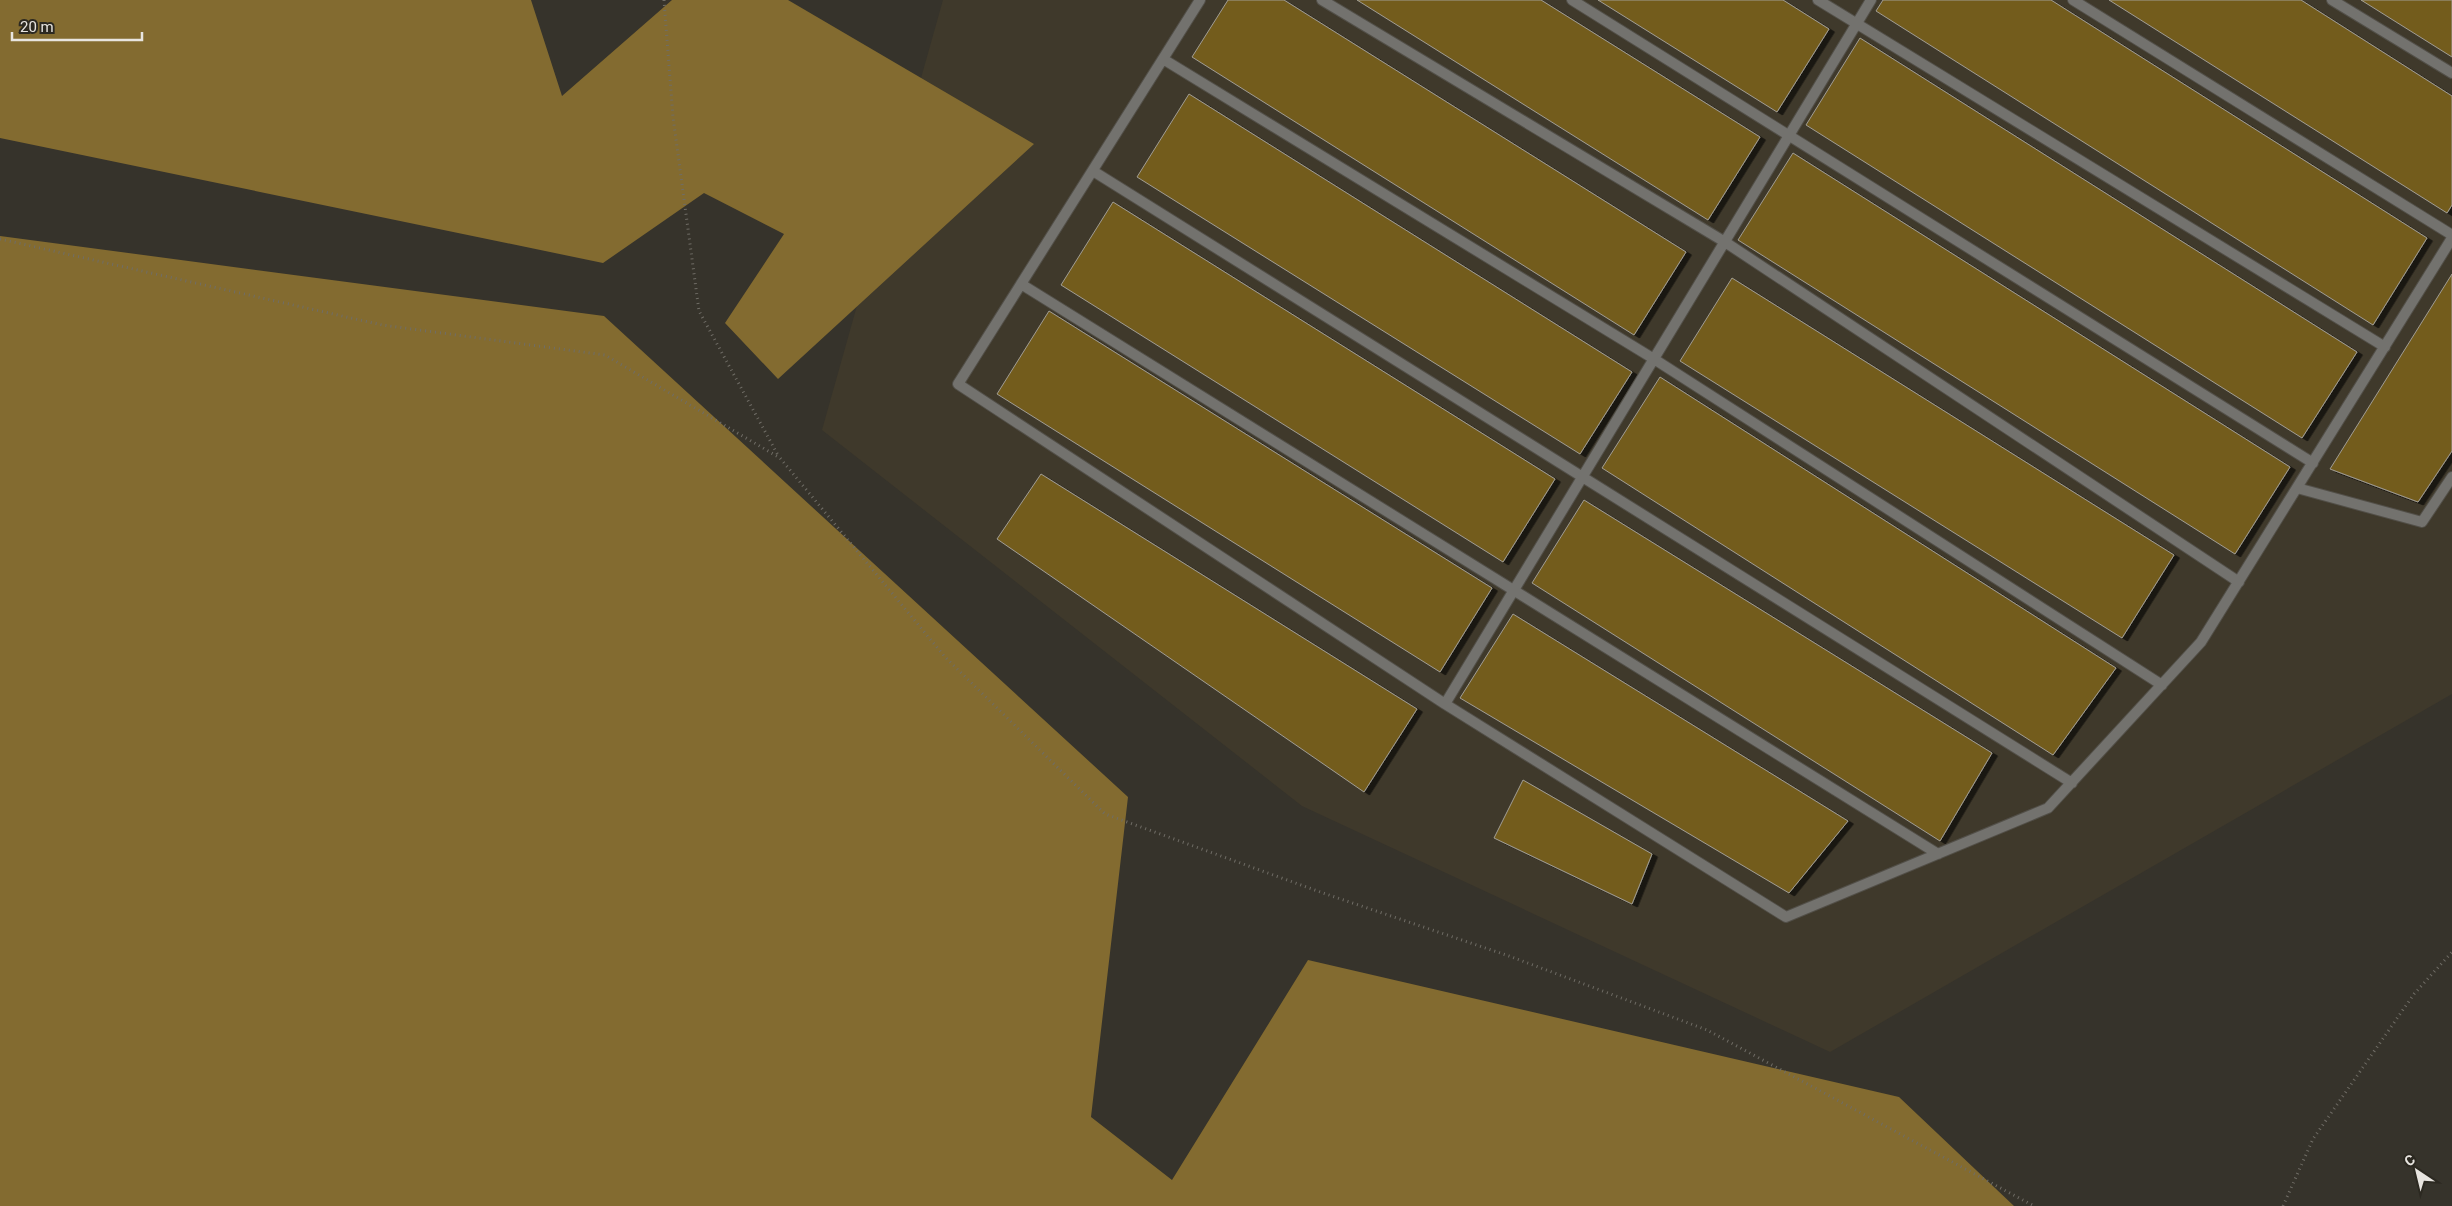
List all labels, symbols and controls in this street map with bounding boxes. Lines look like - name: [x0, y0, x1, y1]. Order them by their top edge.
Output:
- scale bar: [12, 10, 142, 42]
- text: 20 m: [20, 18, 54, 36]
- north arrow: [2392, 1146, 2442, 1196]
- text: С: [2401, 1151, 2418, 1170]

